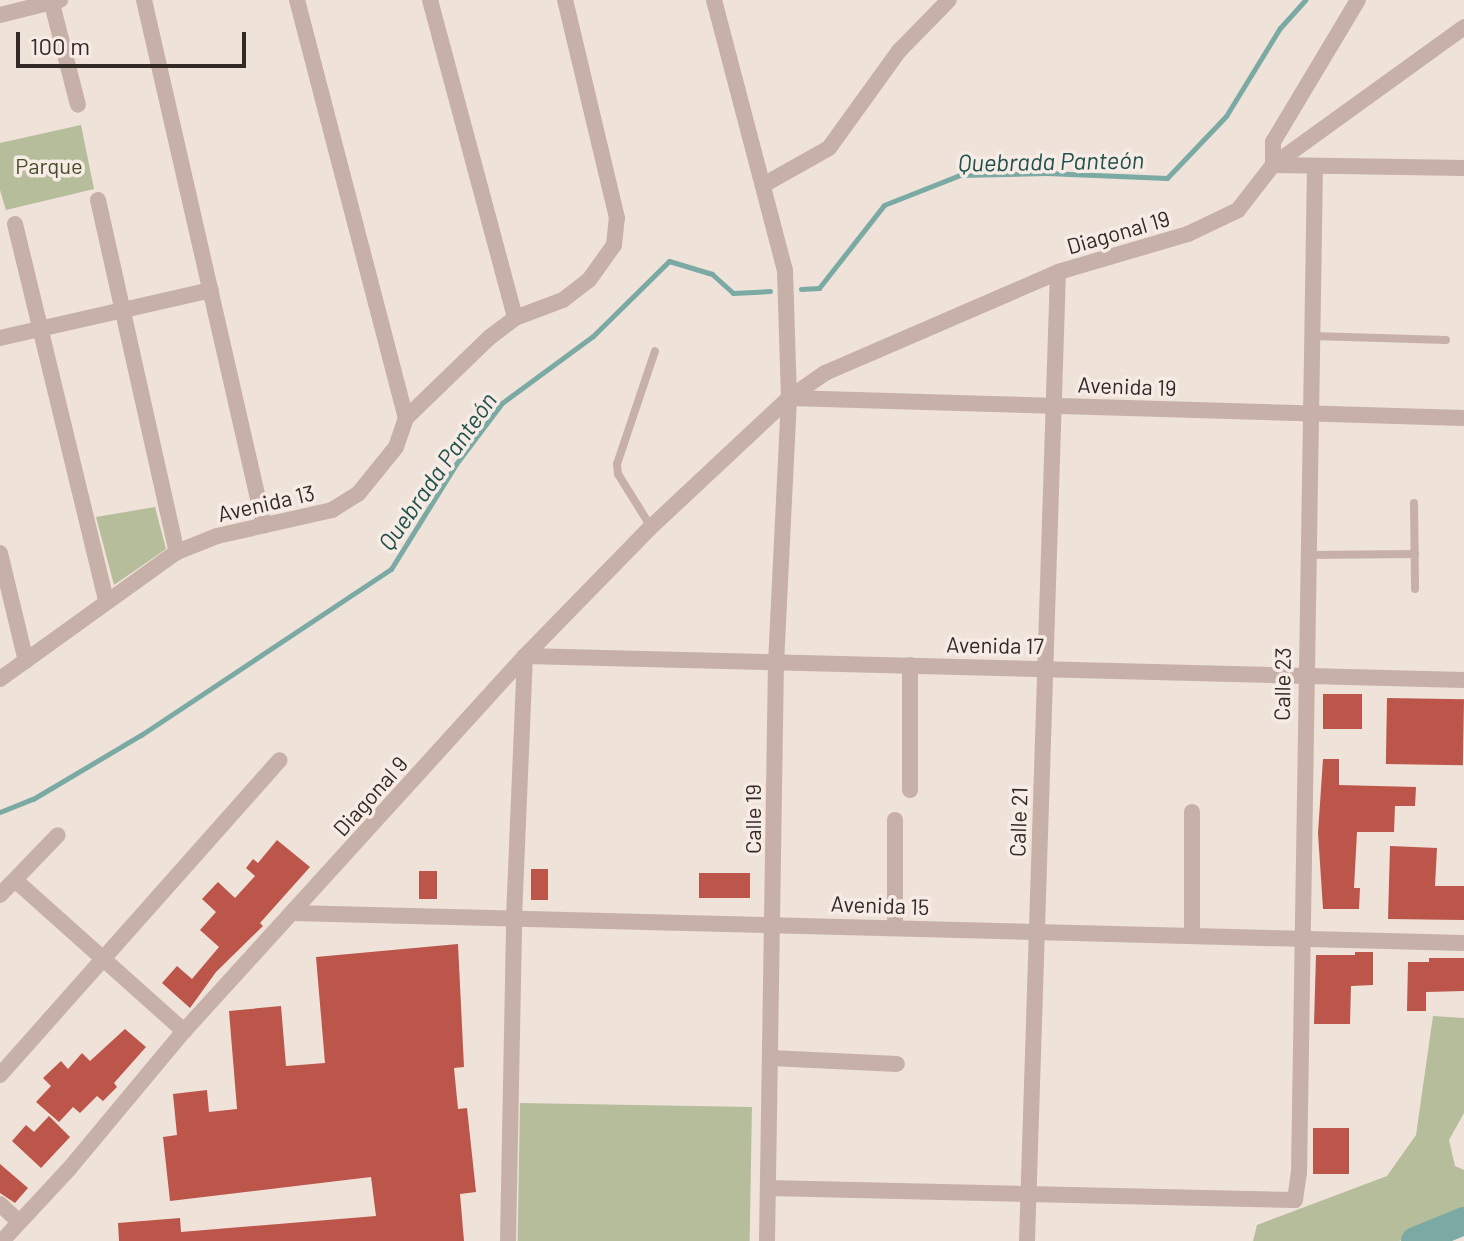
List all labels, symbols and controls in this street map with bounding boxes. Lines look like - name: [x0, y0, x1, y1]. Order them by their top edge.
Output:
- scale bar: [20, 16, 250, 66]
- text: 100 m: [30, 31, 90, 60]
- water label: Quebrada Panteón: [958, 145, 1144, 177]
- park label: Parque: [15, 153, 83, 179]
- street label: Diagonal 19: [1063, 205, 1173, 259]
- street label: Avenida 19: [1077, 371, 1177, 401]
- water label: Quebrada Panteón: [372, 386, 502, 556]
- street label: Avenida 13: [215, 479, 317, 527]
- street label: Avenida 17: [946, 631, 1044, 659]
- street label: Calle 23: [1268, 647, 1296, 721]
- street label: Diagonal 9: [327, 751, 413, 841]
- street label: Calle 19: [740, 784, 766, 854]
- street label: Calle 21: [1004, 787, 1032, 857]
- street label: Avenida 15: [830, 890, 930, 920]

